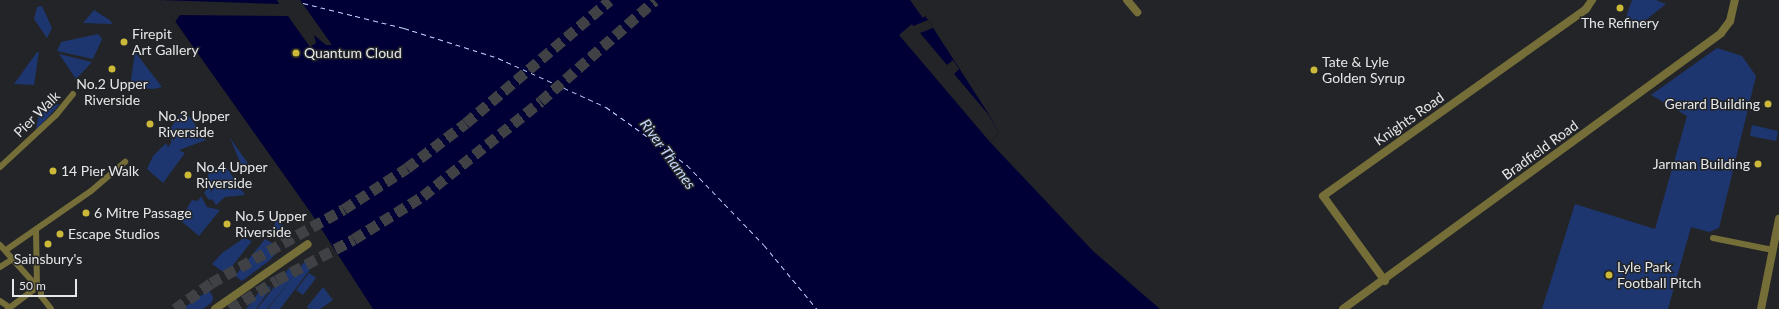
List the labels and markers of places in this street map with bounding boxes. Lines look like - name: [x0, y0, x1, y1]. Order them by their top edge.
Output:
- marker: The Refinery: [1615, 3, 1625, 13]
- place label: The Refinery: [1581, 15, 1659, 31]
- place label: Firepit Art Gallery: [132, 26, 199, 58]
- marker: Firepit Art Gallery: [119, 37, 129, 47]
- place label: Quantum Cloud: [304, 45, 402, 61]
- marker: Quantum Cloud: [291, 48, 301, 58]
- place label: Tate & Lyle Golden Syrup: [1322, 54, 1405, 86]
- marker: No.2 Upper Riverside: [107, 64, 117, 74]
- marker: Tate & Lyle Golden Syrup: [1309, 65, 1319, 75]
- place label: No.2 Upper Riverside: [76, 76, 148, 108]
- place label: Gerard Building: [1665, 96, 1760, 112]
- marker: Gerard Building: [1763, 99, 1773, 109]
- place label: No.3 Upper Riverside: [158, 108, 230, 140]
- marker: No.3 Upper Riverside: [145, 119, 155, 129]
- place label: Jarman Building: [1653, 156, 1750, 172]
- place label: No.4 Upper Riverside: [196, 159, 268, 192]
- marker: Jarman Building: [1753, 159, 1763, 169]
- place label: 14 Pier Walk: [61, 163, 140, 179]
- marker: 14 Pier Walk: [48, 166, 58, 176]
- marker: No.4 Upper Riverside: [183, 170, 193, 180]
- place label: 6 Mitre Passage: [94, 205, 192, 221]
- marker: 6 Mitre Passage: [81, 208, 91, 218]
- place label: No.5 Upper Riverside: [235, 208, 307, 240]
- marker: No.5 Upper Riverside: [222, 219, 232, 229]
- place label: Escape Studios: [68, 226, 160, 242]
- marker: Escape Studios: [55, 229, 65, 239]
- marker: Sainsbury's: [43, 239, 53, 249]
- place label: Sainsbury's: [14, 251, 82, 267]
- place label: Lyle Park Football Pitch: [1617, 259, 1701, 292]
- marker: Lyle Park Football Pitch: [1604, 270, 1614, 280]

